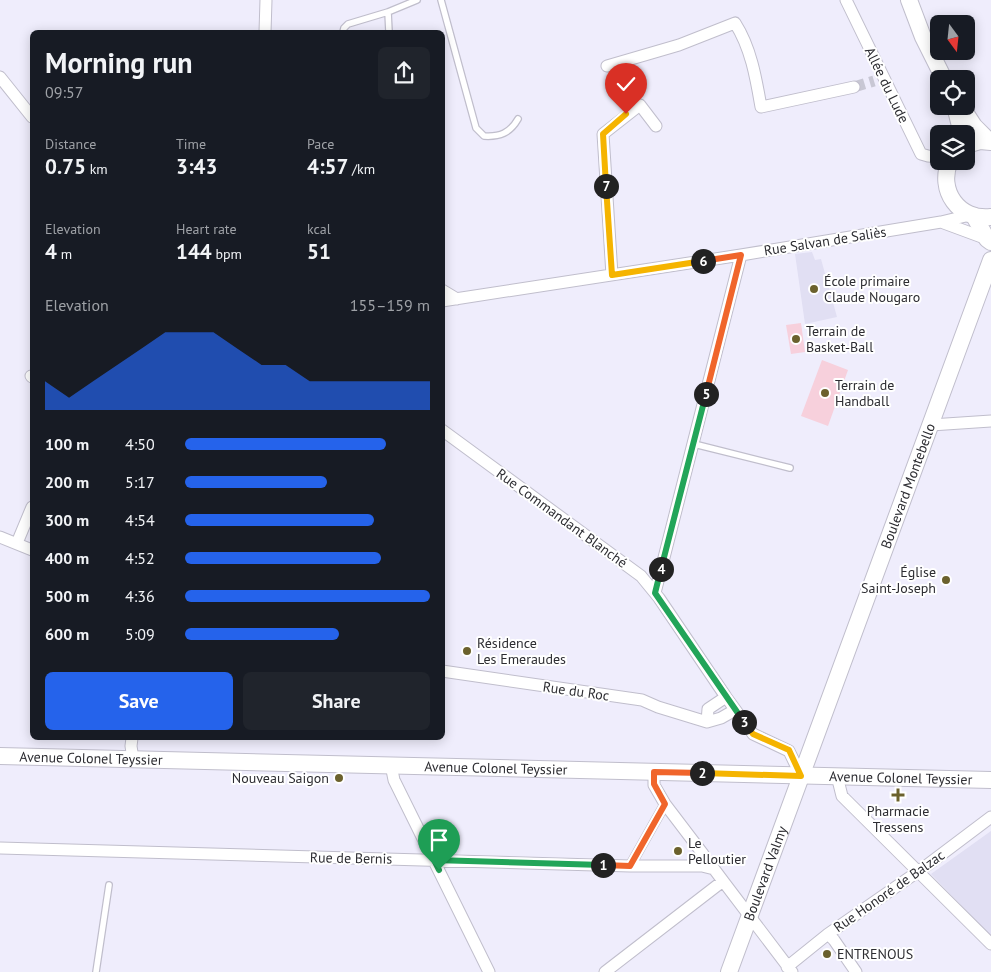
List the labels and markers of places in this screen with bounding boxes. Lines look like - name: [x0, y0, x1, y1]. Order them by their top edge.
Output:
- pin: [605, 63, 647, 114]
- pin: 7: [594, 174, 618, 198]
- pin: 6: [690, 248, 716, 274]
- place label: École primaire Claude Nougaro: [824, 272, 920, 306]
- marker: École primaire Claude Nougaro: [808, 283, 820, 295]
- place label: Terrain de Basket-Ball: [806, 322, 873, 356]
- marker: Terrain de Basket-Ball: [790, 333, 802, 345]
- place label: Terrain de Handball: [835, 376, 894, 410]
- pin: 5: [694, 382, 718, 406]
- marker: Terrain de Handball: [819, 387, 831, 399]
- pin: 4: [648, 556, 674, 582]
- place label: Église Saint-Joseph: [861, 563, 936, 597]
- marker: Église Saint-Joseph: [940, 574, 952, 586]
- place label: Résidence Les Emeraudes: [477, 634, 566, 668]
- marker: Résidence Les Emeraudes: [461, 645, 473, 657]
- pin: 3: [732, 710, 756, 734]
- pin: 2: [690, 760, 714, 786]
- place label: Nouveau Saigon: [232, 769, 329, 787]
- marker: Nouveau Saigon: [333, 772, 345, 784]
- marker: Pharmacie Tressens: [892, 789, 904, 801]
- place label: Pharmacie Tressens: [867, 802, 929, 836]
- pin: [418, 819, 460, 870]
- place label: Le Pelloutier: [688, 834, 746, 868]
- marker: Le Pelloutier: [672, 845, 684, 857]
- pin: 1: [590, 852, 616, 878]
- place label: ENTRENOUS: [837, 945, 913, 963]
- marker: ENTRENOUS: [821, 948, 833, 960]

